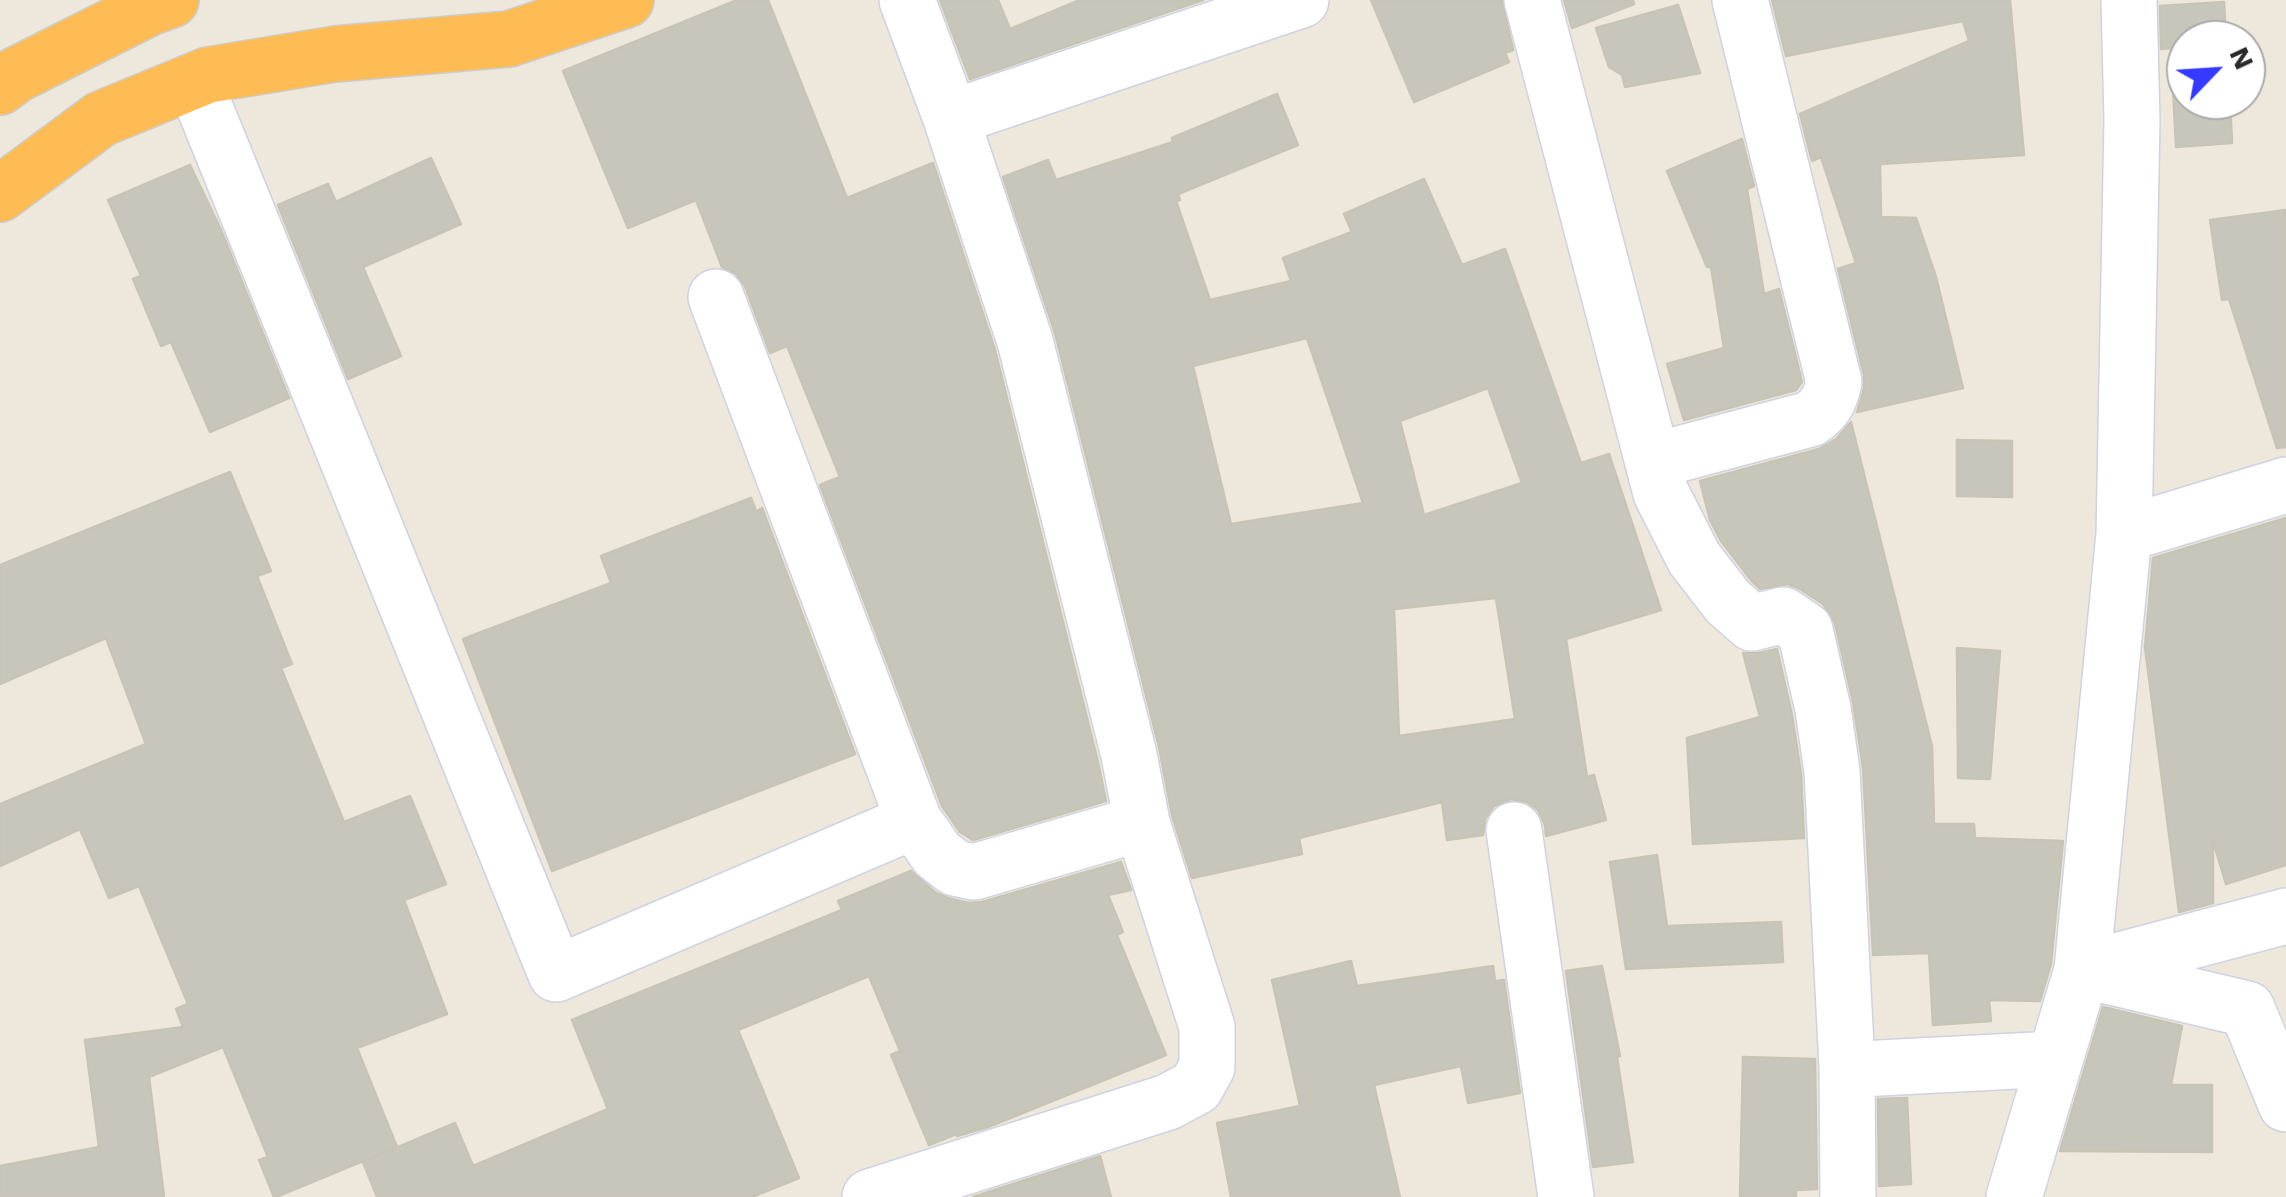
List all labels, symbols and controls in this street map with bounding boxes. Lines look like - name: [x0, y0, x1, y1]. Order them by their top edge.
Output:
- north arrow: [2166, 20, 2266, 120]
- text: N: [2222, 42, 2261, 74]

